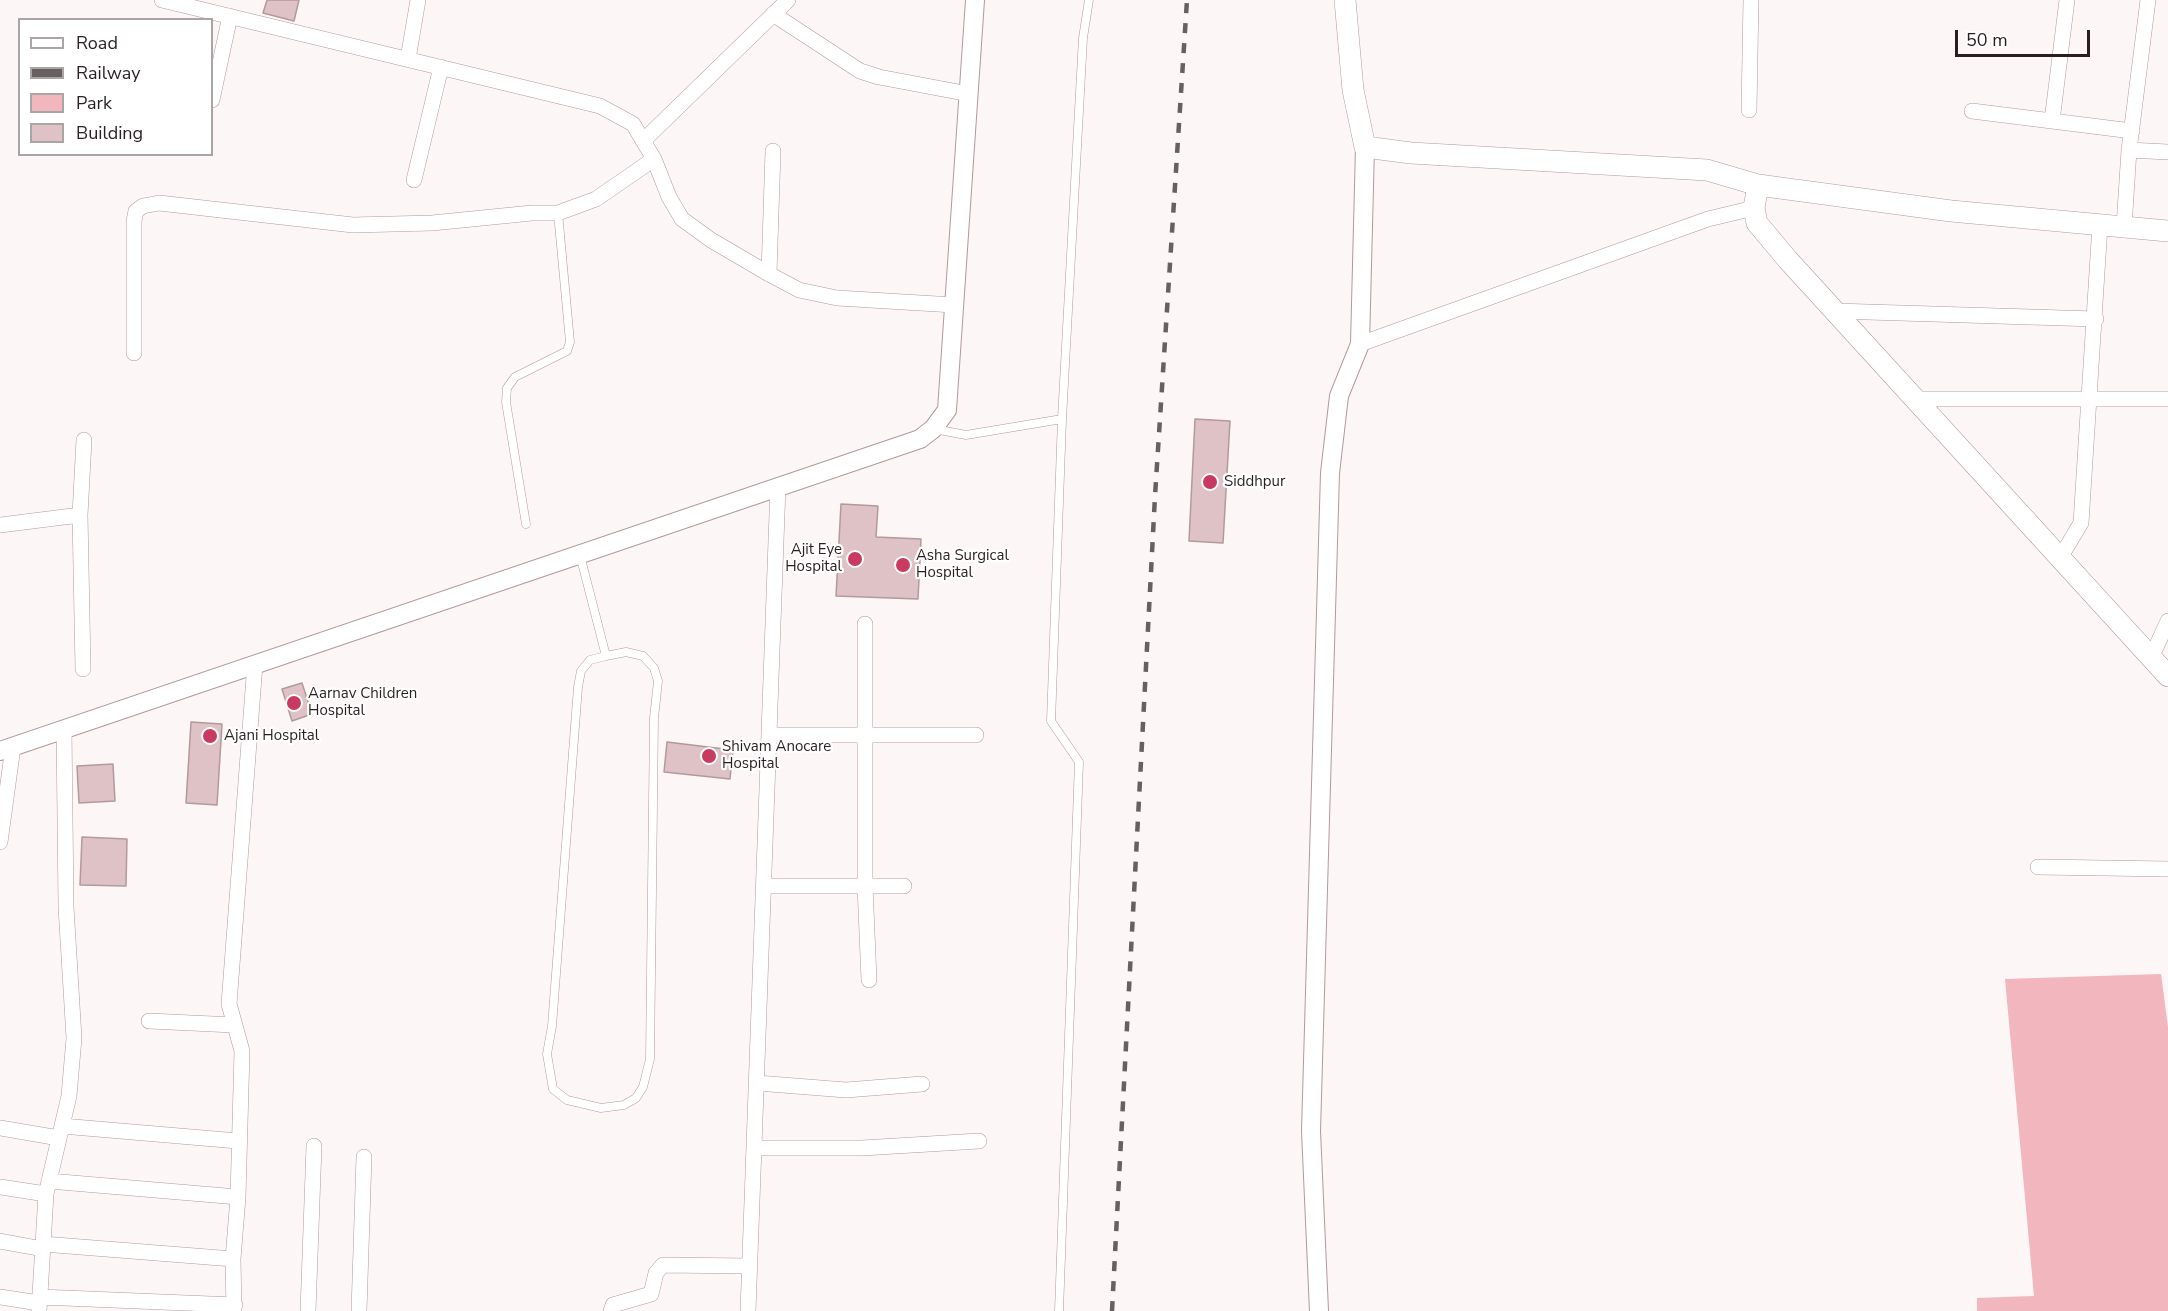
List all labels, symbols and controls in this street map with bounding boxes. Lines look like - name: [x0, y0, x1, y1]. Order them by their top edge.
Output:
- legend: [18, 18, 213, 156]
- scale bar: [1958, 18, 2093, 56]
- text: 50 m: [1966, 28, 2008, 52]
- text: Road: [76, 31, 118, 55]
- text: Railway: [76, 61, 141, 85]
- text: Park: [76, 91, 112, 115]
- text: Building: [76, 121, 143, 145]
- marker: Siddhpur: [1201, 473, 1219, 491]
- place label: Siddhpur: [1224, 473, 1285, 491]
- place label: Ajit Eye Hospital: [785, 541, 842, 576]
- place label: Asha Surgical Hospital: [916, 547, 1009, 582]
- marker: Ajit Eye Hospital: [846, 550, 864, 568]
- marker: Asha Surgical Hospital: [894, 556, 912, 574]
- place label: Aarnav Children Hospital: [308, 685, 417, 720]
- marker: Aarnav Children Hospital: [285, 694, 303, 712]
- marker: Ajani Hospital: [201, 727, 219, 745]
- place label: Ajani Hospital: [224, 727, 319, 745]
- place label: Shivam Anocare Hospital: [722, 738, 831, 773]
- marker: Shivam Anocare Hospital: [700, 747, 718, 765]

